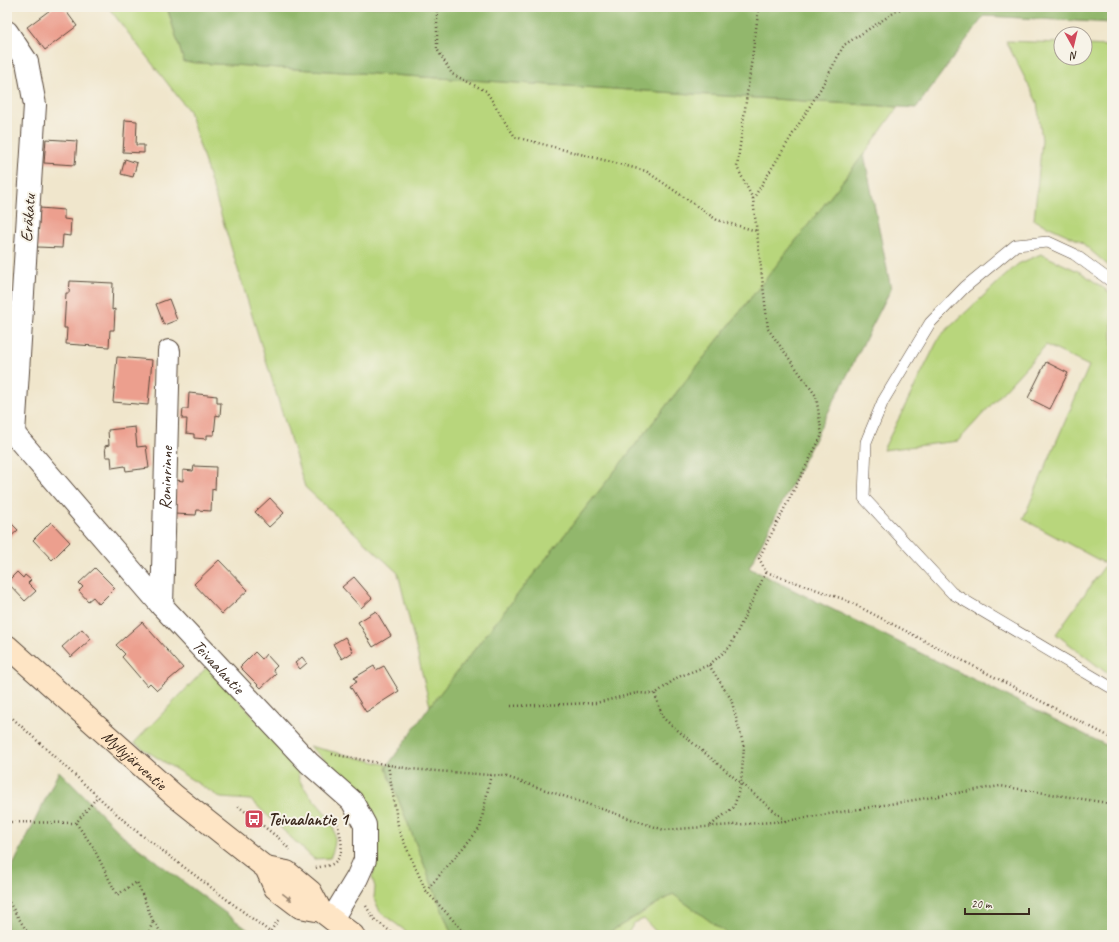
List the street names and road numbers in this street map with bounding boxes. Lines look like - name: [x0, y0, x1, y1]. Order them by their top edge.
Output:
- street label: Eräkatu: [16, 192, 40, 243]
- street label: Roninrinne: [154, 444, 177, 510]
- street label: Teivaalantie: [188, 635, 250, 699]
- street label: Myllyjärventie: [98, 726, 172, 795]

